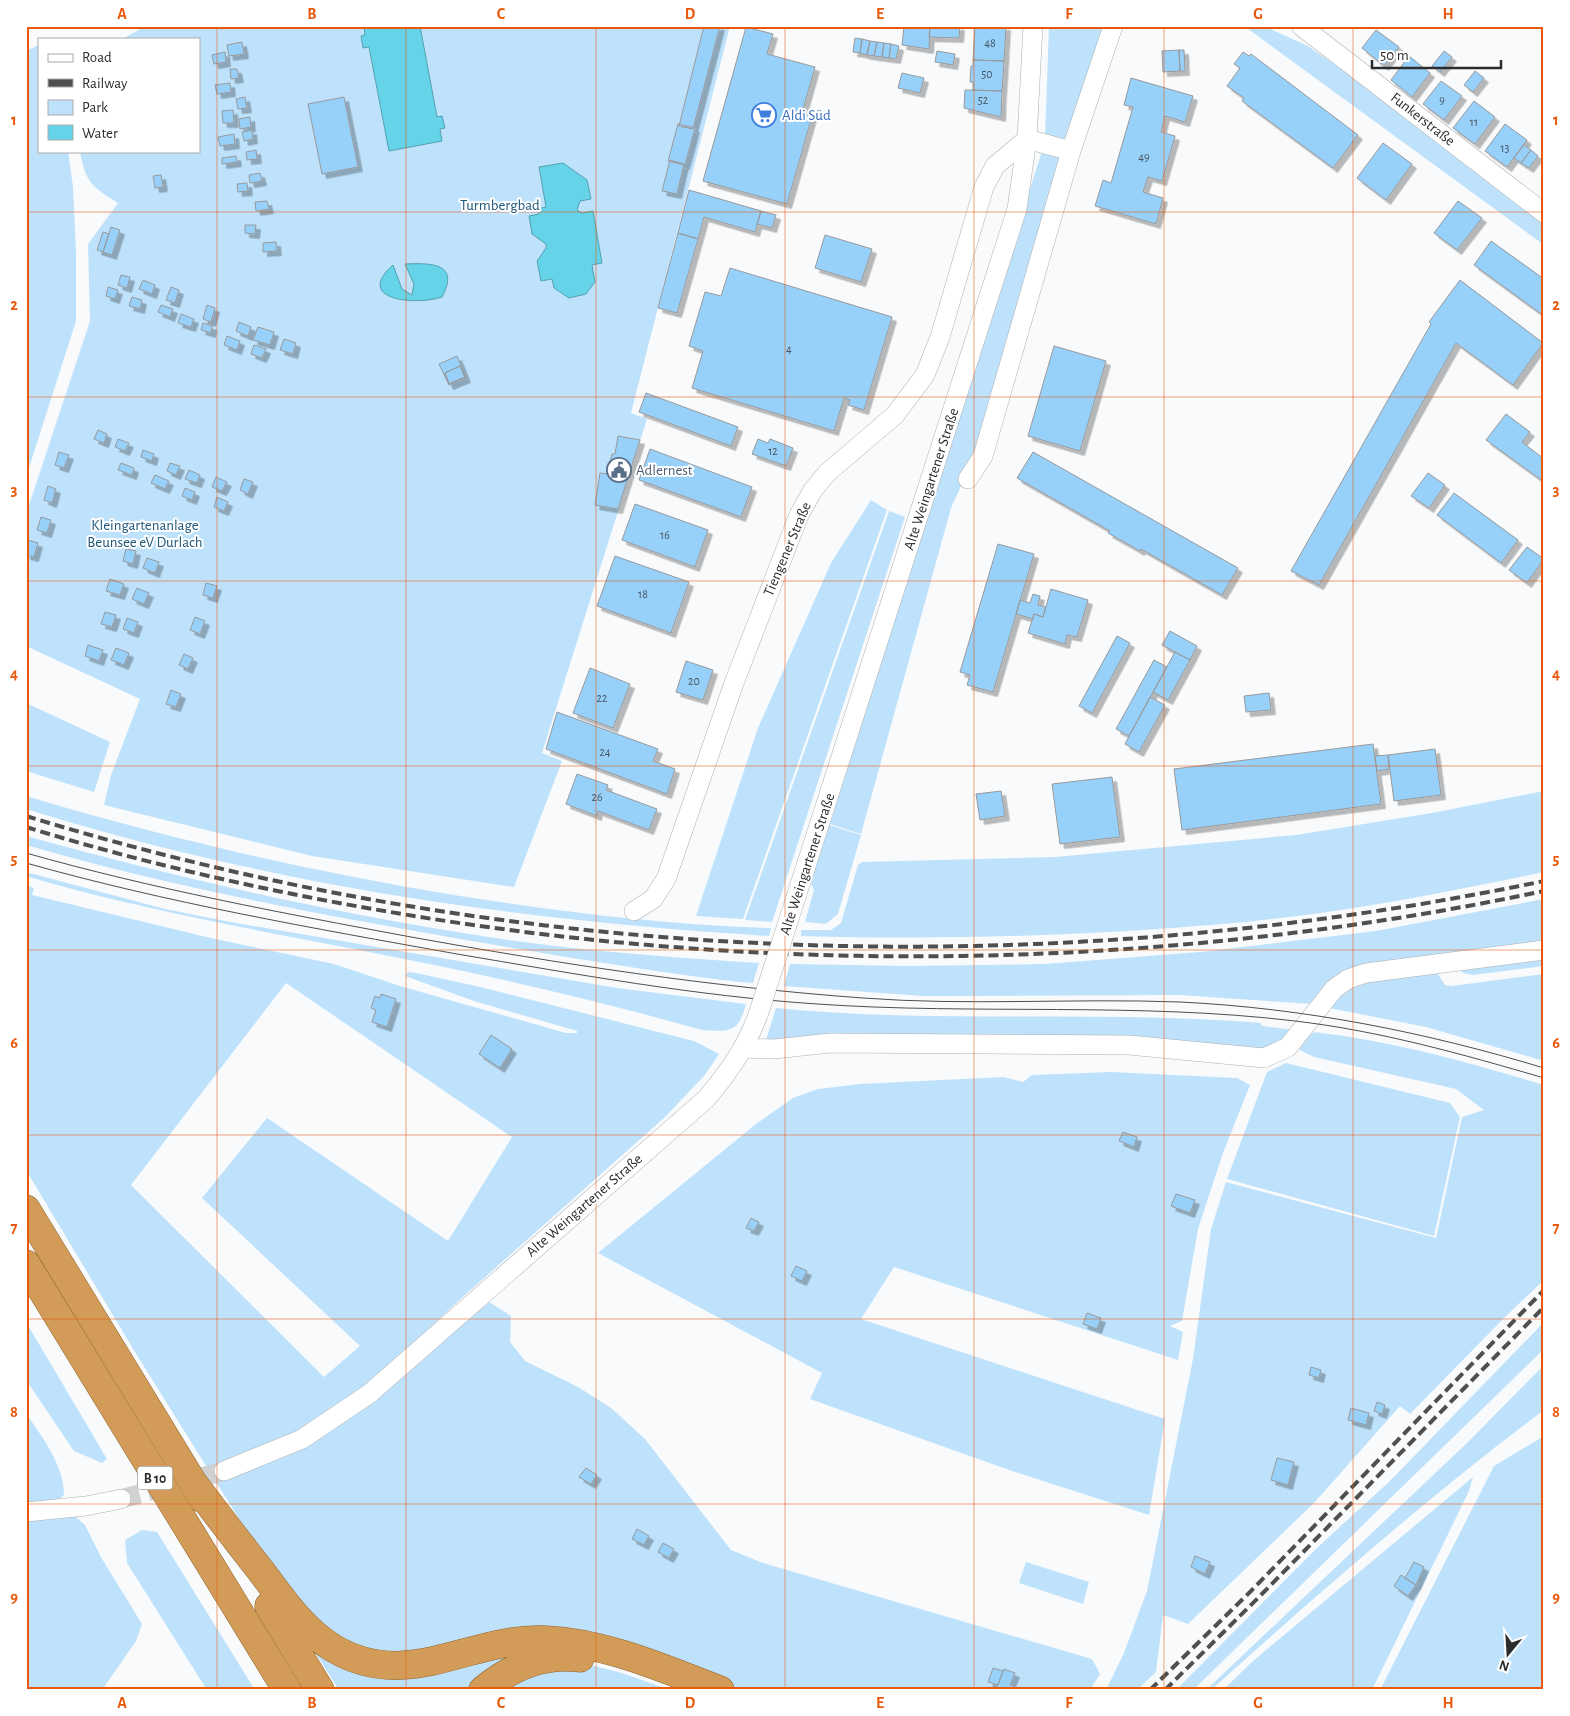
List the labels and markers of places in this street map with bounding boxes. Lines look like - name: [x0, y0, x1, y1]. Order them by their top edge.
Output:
- supermarket icon: Aldi Süd: [751, 102, 777, 128]
- place label: Aldi Süd: [782, 108, 831, 123]
- public building icon: Adlernest: [606, 457, 632, 483]
- place label: Adlernest: [636, 463, 693, 478]

